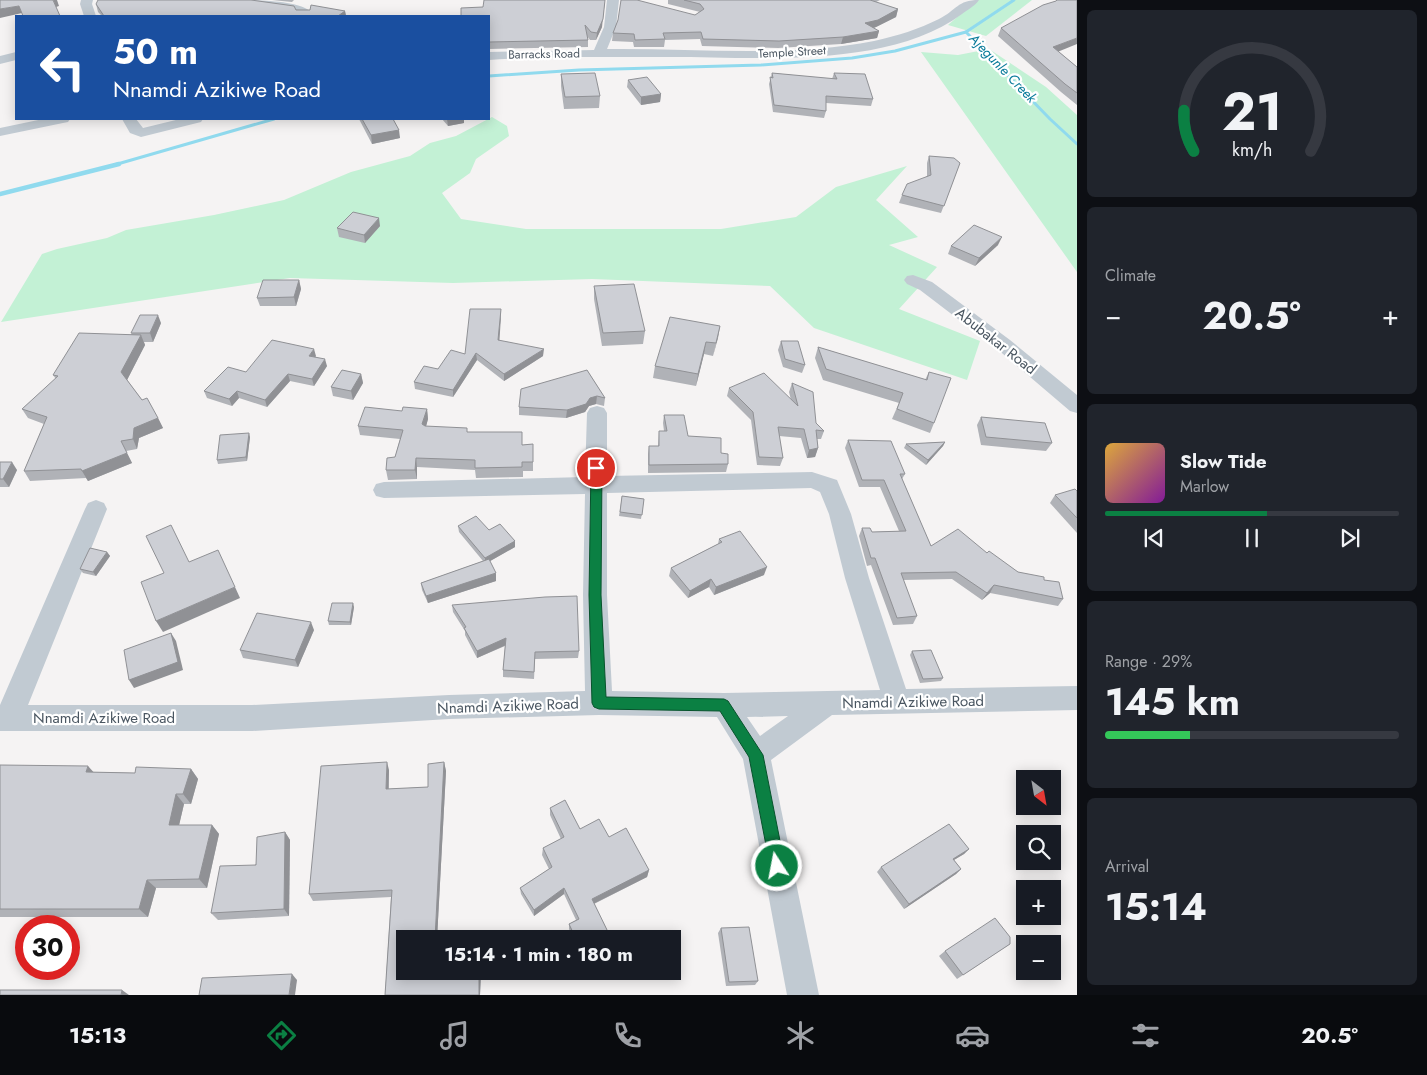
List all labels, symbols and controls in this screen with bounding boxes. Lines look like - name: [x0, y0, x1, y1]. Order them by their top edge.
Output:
- text: 50 m: [113, 27, 198, 77]
- water label: Ajegunle Creek: [964, 28, 1042, 108]
- icon: left: [30, 35, 95, 100]
- street label: Temple Street: [758, 41, 827, 63]
- street label: Barracks Road: [508, 44, 580, 64]
- text: Nnamdi Azikiwe Road: [113, 73, 321, 105]
- text: 21: [1222, 74, 1282, 150]
- text: km/h: [1232, 137, 1272, 163]
- text: Climate: [1105, 264, 1156, 287]
- text: 20.5°: [1203, 288, 1301, 343]
- text: −: [1105, 295, 1122, 336]
- text: +: [1382, 295, 1399, 336]
- street label: Abubakar Road: [951, 302, 1041, 380]
- pin: [575, 447, 617, 489]
- text: Slow Tide: [1180, 448, 1267, 475]
- icon: arrive: [582, 454, 610, 482]
- text: Marlow: [1180, 475, 1229, 498]
- icon: previous: [1140, 524, 1168, 552]
- icon: pause: [1238, 524, 1266, 552]
- icon: next: [1336, 524, 1364, 552]
- text: Range · 29%: [1105, 650, 1192, 673]
- text: 145 km: [1105, 674, 1240, 729]
- street label: Nnamdi Azikiwe Road: [842, 690, 984, 714]
- street label: Nnamdi Azikiwe Road: [437, 693, 579, 719]
- street label: Nnamdi Azikiwe Road: [33, 707, 175, 729]
- north arrow: [1016, 770, 1061, 815]
- map controls: [1016, 770, 1061, 980]
- button: search: [1016, 825, 1061, 870]
- position arrow: [750, 839, 802, 891]
- text: Arrival: [1105, 855, 1149, 878]
- text: 15:14: [1105, 879, 1207, 934]
- button: +: [1016, 880, 1061, 925]
- speed limit sign: 30: [15, 915, 80, 980]
- button: −: [1016, 935, 1061, 980]
- text: 15:14 · 1 min · 180 m: [444, 941, 633, 968]
- icon: directions: [264, 1018, 299, 1053]
- icon: music: [437, 1018, 472, 1053]
- icon: phone: [610, 1018, 645, 1053]
- icon: climate: [783, 1018, 818, 1053]
- icon: car: [955, 1018, 990, 1053]
- icon: filters: [1128, 1018, 1163, 1053]
- text: 15:13: [69, 1019, 126, 1051]
- text: 20.5°: [1301, 1019, 1358, 1051]

